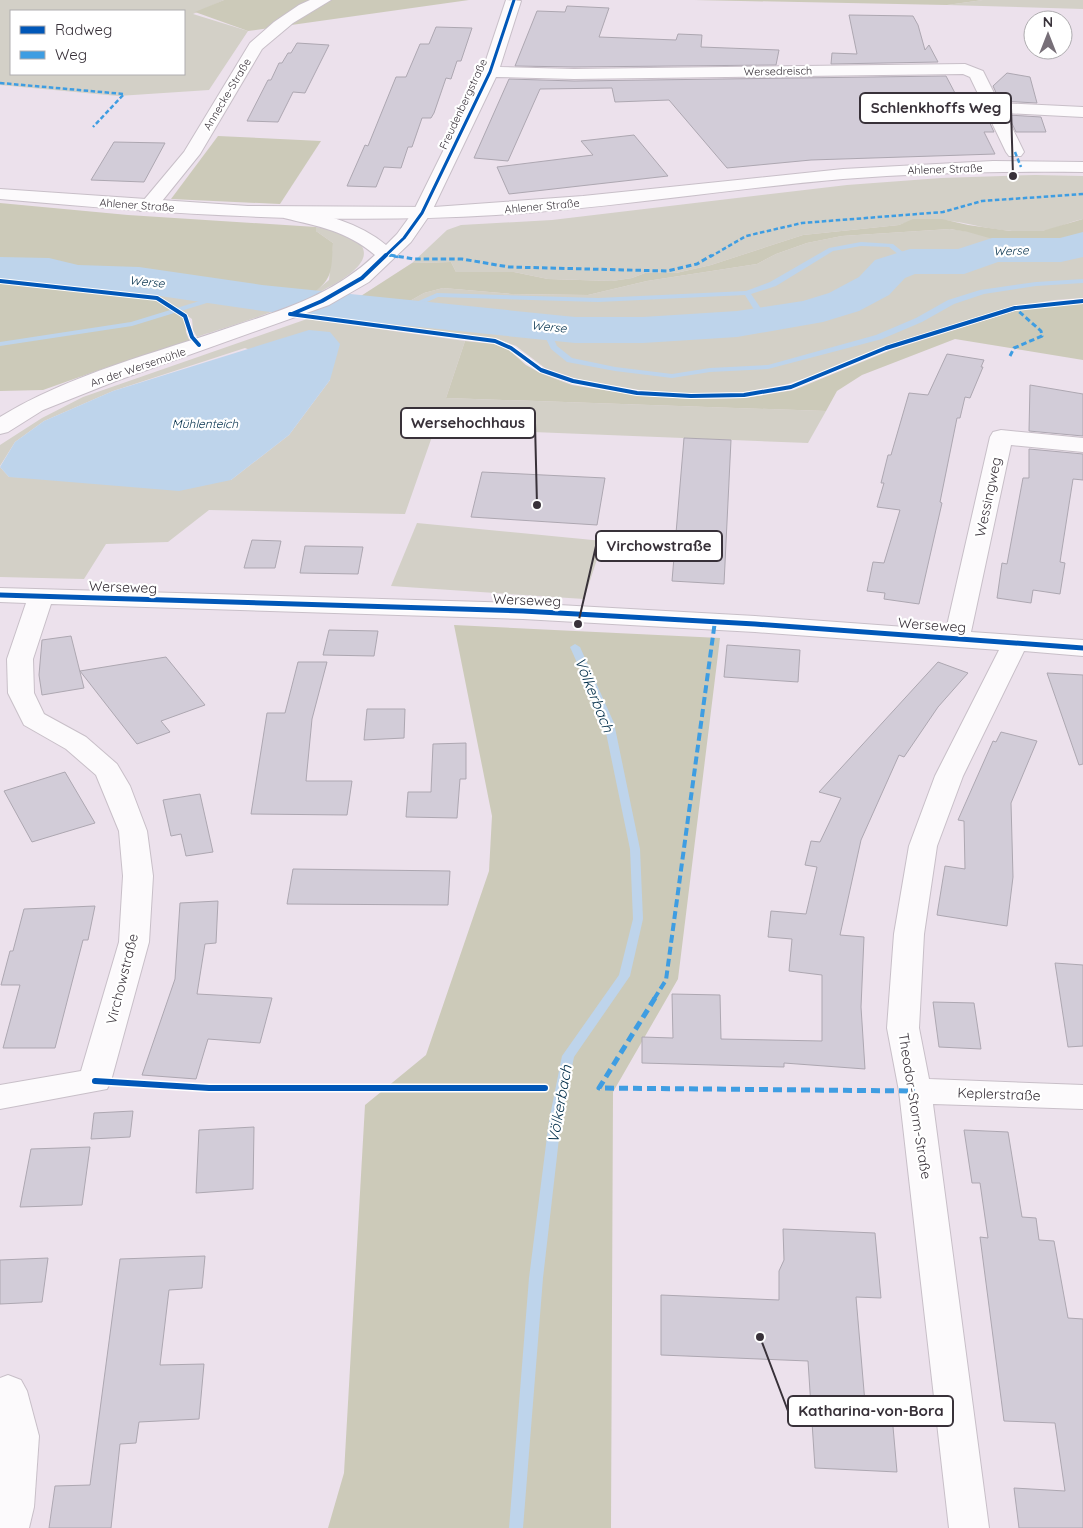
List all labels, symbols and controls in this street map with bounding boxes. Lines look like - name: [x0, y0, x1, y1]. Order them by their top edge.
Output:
- legend: [10, 10, 185, 75]
- north arrow: [1023, 10, 1073, 60]
- text: N: [1043, 13, 1053, 31]
- text: Radweg: [55, 20, 112, 39]
- text: Weg: [55, 45, 87, 64]
- street label: Annecke-Straße: [200, 55, 254, 133]
- street label: Freudenbergstraße: [436, 57, 490, 151]
- street label: Wersedreisch: [744, 63, 812, 79]
- callout: Schlenkhoffs Weg: [860, 93, 1011, 123]
- text: Schlenkhoffs Weg: [871, 98, 1001, 117]
- street label: Ahlener Straße: [907, 161, 983, 177]
- street label: Ahlener Straße: [99, 195, 175, 215]
- street label: Ahlener Straße: [504, 196, 580, 216]
- water label: Werse: [993, 242, 1030, 259]
- water label: Werse: [129, 272, 167, 291]
- water label: Werse: [531, 317, 569, 336]
- street label: An der Wersemühle: [88, 344, 188, 390]
- callout: Wersehochhaus: [401, 408, 535, 438]
- text: Wersehochhaus: [411, 413, 525, 432]
- water label: Mühlenteich: [172, 416, 238, 431]
- street label: Wessingweg: [971, 455, 1005, 539]
- callout: Virchowstraße: [596, 531, 722, 561]
- text: Virchowstraße: [606, 536, 712, 555]
- street label: Werseweg: [89, 577, 157, 597]
- street label: Werseweg: [493, 590, 561, 610]
- street label: Werseweg: [897, 614, 967, 636]
- water label: Völkerbach: [571, 655, 618, 735]
- street label: Virchowstraße: [102, 932, 142, 1026]
- street label: Theodor-Storm-Straße: [895, 1032, 935, 1181]
- water label: Völkerbach: [543, 1063, 576, 1144]
- street label: Keplerstraße: [957, 1084, 1041, 1104]
- callout: Katharina-von-Bora: [788, 1396, 953, 1426]
- text: Katharina-von-Bora: [798, 1401, 944, 1420]

